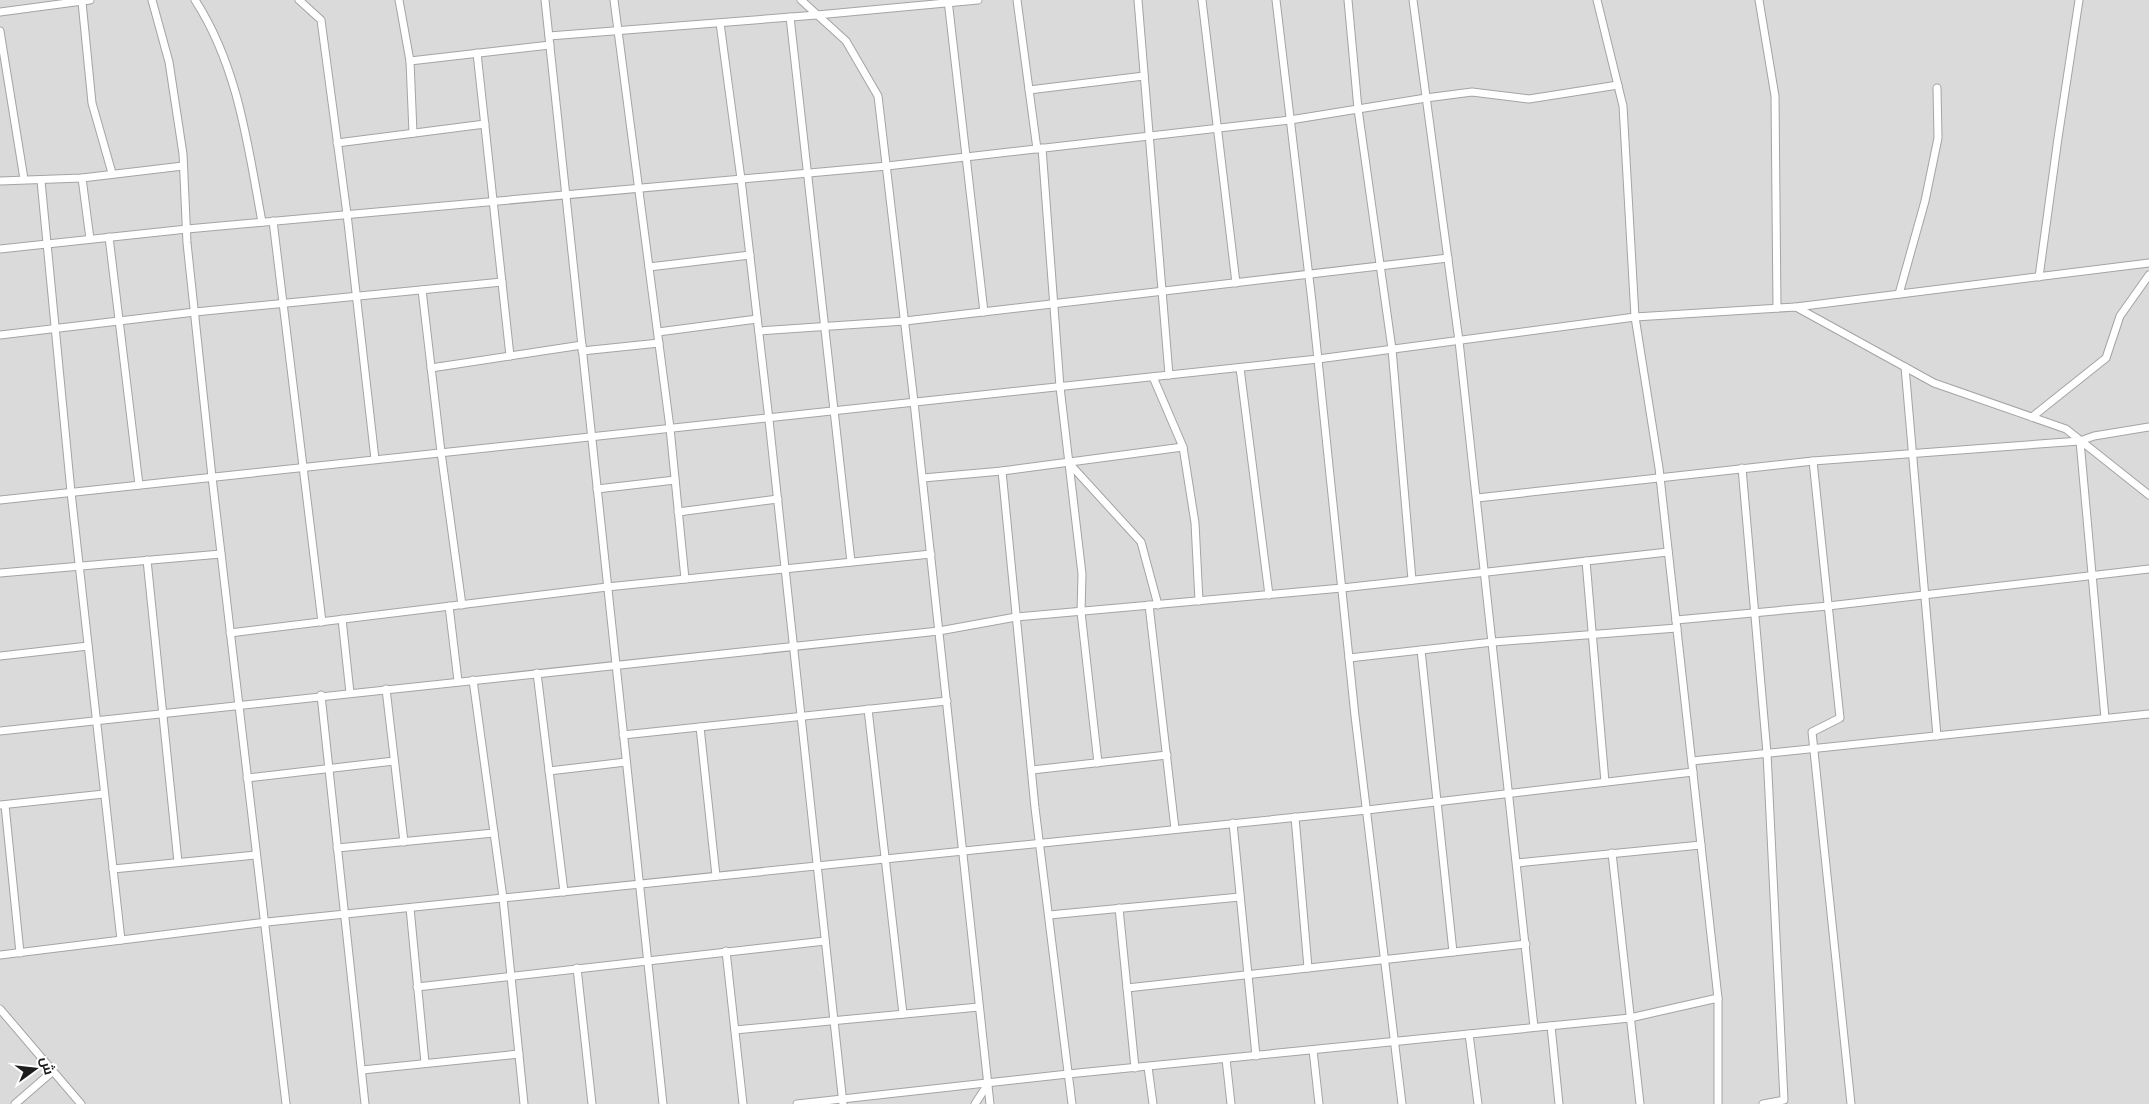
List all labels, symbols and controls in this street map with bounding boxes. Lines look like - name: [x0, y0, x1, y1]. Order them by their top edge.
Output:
- north arrow: [10, 1044, 60, 1094]
- text: ش: [35, 1055, 59, 1077]

